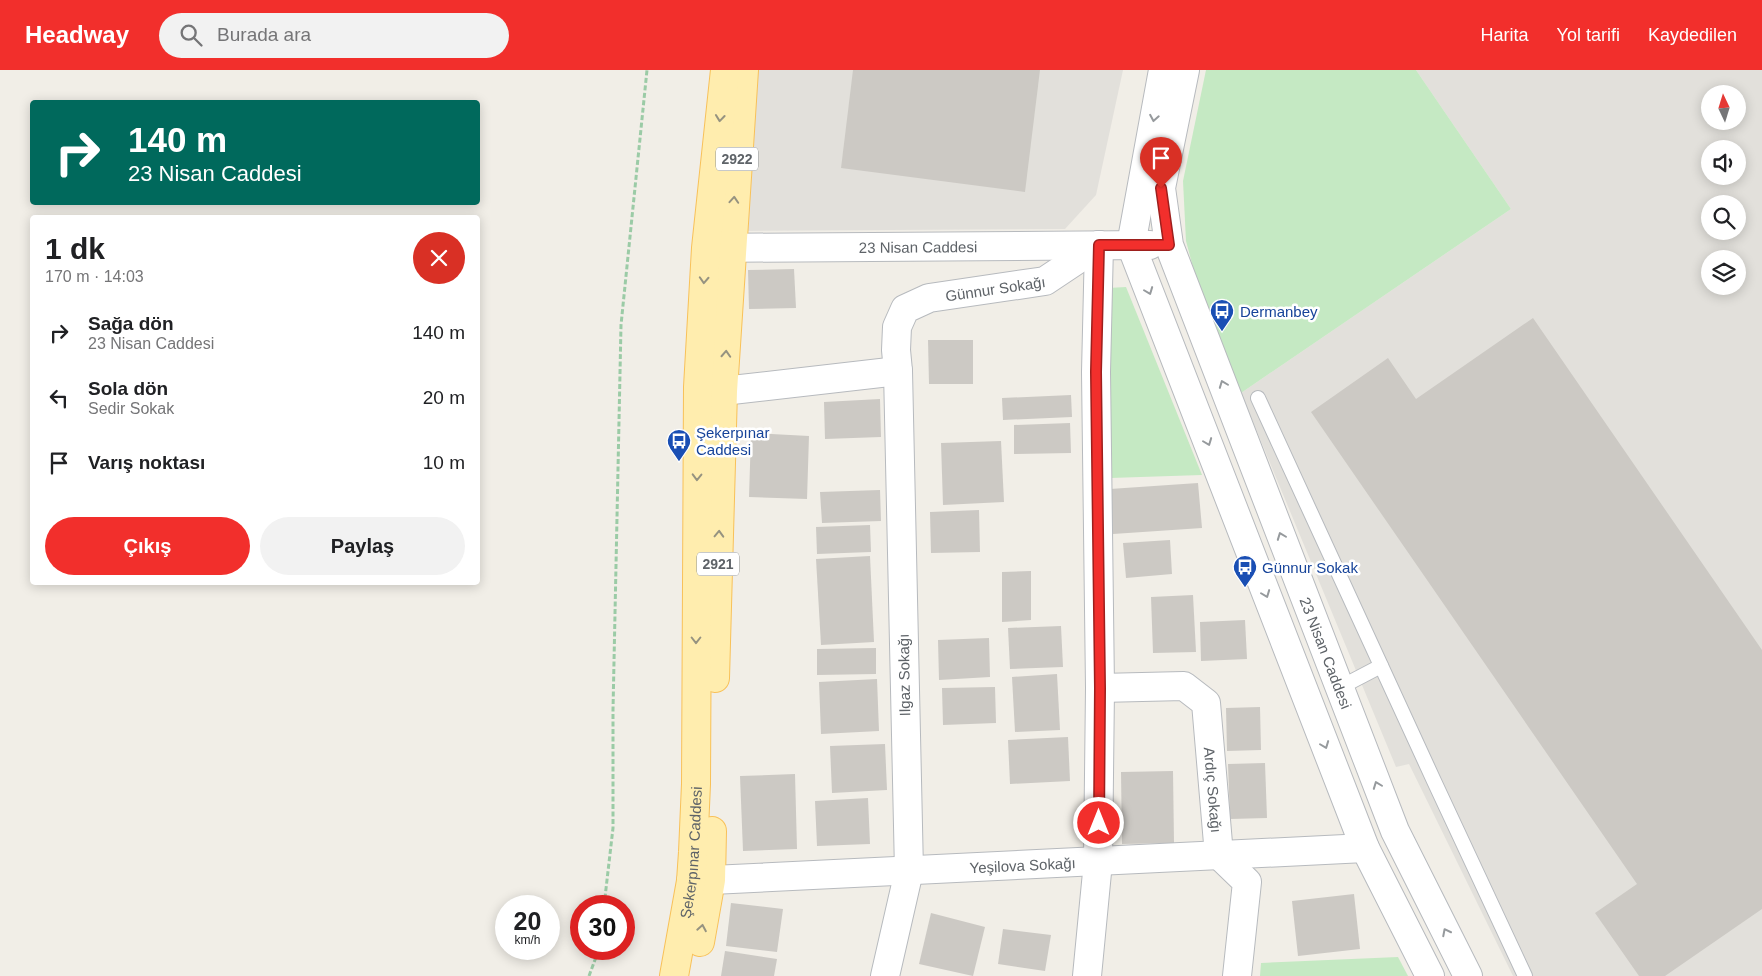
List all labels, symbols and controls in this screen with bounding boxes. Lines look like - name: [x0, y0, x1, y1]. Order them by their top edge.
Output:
- search box: [159, 13, 509, 58]
- text: Headway: [25, 21, 129, 48]
- icon: search: [177, 21, 205, 49]
- text: Burada ara: [217, 24, 311, 45]
- text: Harita: [1481, 25, 1529, 45]
- text: Yol tarifi: [1557, 25, 1620, 45]
- text: Kaydedilen: [1648, 25, 1737, 45]
- north arrow: [1701, 85, 1746, 130]
- map controls: [1701, 85, 1746, 295]
- one-way arrow: [1150, 114, 1160, 122]
- one-way arrow: [715, 115, 726, 123]
- icon: right: [45, 120, 110, 185]
- text: 140 m: [128, 120, 227, 159]
- pin: [1140, 137, 1182, 188]
- button: sound: [1701, 140, 1746, 185]
- icon: arrive: [1147, 144, 1175, 172]
- road number: 2922: [716, 148, 758, 170]
- text: 23 Nisan Caddesi: [128, 161, 302, 186]
- button: search: [1701, 195, 1746, 240]
- one-way arrow: [729, 196, 740, 204]
- text: 1 dk: [45, 232, 105, 265]
- button: close: [413, 232, 465, 284]
- street label: 23 Nisan Caddesi: [859, 238, 977, 255]
- button: layers: [1701, 250, 1746, 295]
- text: 170 m · 14:03: [45, 268, 144, 285]
- street label: Günnur Sokağı: [944, 273, 1046, 304]
- one-way arrow: [698, 276, 709, 284]
- one-way arrow: [1143, 286, 1153, 295]
- bus stop icon: Dermanbey: [1209, 298, 1235, 332]
- place label: Dermanbey: [1240, 303, 1318, 320]
- text: Sağa dön: [88, 313, 174, 334]
- icon: right: [45, 319, 73, 347]
- text: 140 m: [412, 322, 465, 343]
- text: 23 Nisan Caddesi: [88, 335, 214, 352]
- one-way arrow: [720, 350, 731, 358]
- text: Sola dön: [88, 378, 168, 399]
- one-way arrow: [1218, 380, 1229, 389]
- icon: left: [45, 384, 73, 412]
- text: 20 m: [423, 387, 465, 408]
- text: Sedir Sokak: [88, 400, 174, 417]
- place label: Şekerpınar Caddesi: [696, 424, 769, 458]
- bus stop icon: Şekerpınar Caddesi: [666, 428, 692, 462]
- one-way arrow: [1201, 437, 1212, 446]
- icon: arrive: [45, 449, 73, 477]
- text: Varış noktası: [88, 452, 205, 473]
- text: 10 m: [423, 452, 465, 473]
- one-way arrow: [692, 474, 702, 482]
- button: Çıkış: [45, 517, 250, 575]
- button: Paylaş: [260, 517, 465, 575]
- one-way arrow: [714, 530, 724, 538]
- one-way arrow: [1277, 532, 1287, 541]
- road number: 2921: [697, 552, 739, 576]
- bus stop icon: Günnur Sokak: [1232, 554, 1258, 588]
- place label: Günnur Sokak: [1262, 559, 1358, 576]
- one-way arrow: [1260, 589, 1271, 598]
- street label: 23 Nisan Caddesi: [1297, 594, 1356, 711]
- street label: Ilgaz Sokağı: [895, 634, 913, 716]
- one-way arrow: [691, 636, 701, 644]
- one-way arrow: [1319, 740, 1330, 749]
- street label: Ardıç Sokağı: [1201, 746, 1226, 833]
- one-way arrow: [1373, 782, 1383, 790]
- street label: Şekerpınar Caddesi: [676, 786, 704, 920]
- position arrow: [1072, 796, 1124, 848]
- street label: Yeşilova Sokağı: [969, 854, 1076, 876]
- speed limit sign: 30: [570, 895, 635, 960]
- text: 20: [514, 907, 541, 935]
- one-way arrow: [697, 924, 707, 933]
- one-way arrow: [1442, 929, 1452, 938]
- text: km/h: [514, 933, 541, 947]

